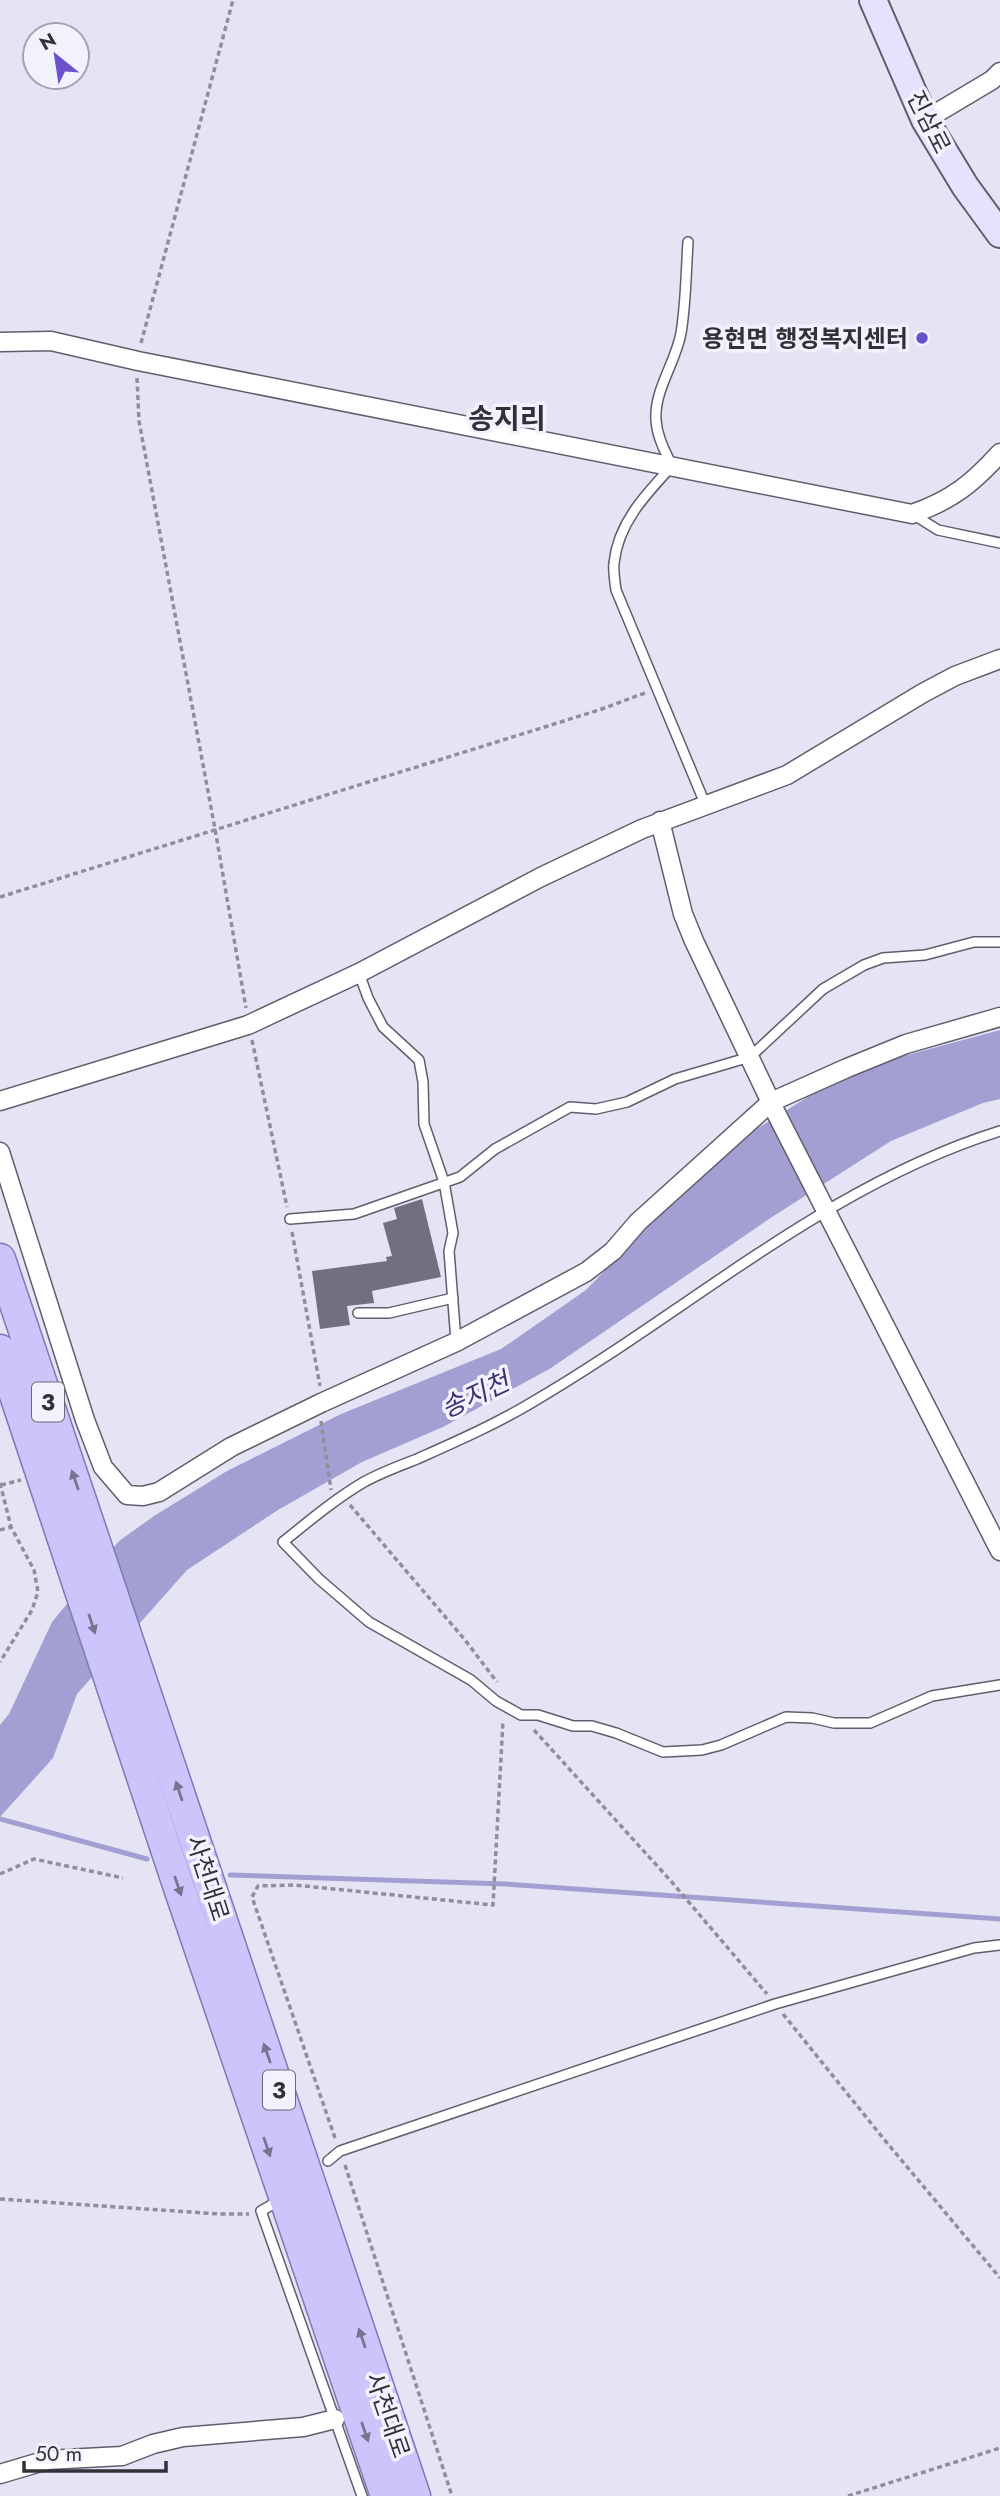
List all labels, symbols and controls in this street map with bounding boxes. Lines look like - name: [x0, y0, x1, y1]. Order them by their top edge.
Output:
- north arrow: [21, 21, 91, 91]
- text: N: [34, 26, 61, 57]
- street label: 진삼로: [898, 85, 960, 159]
- place label: 용현면 행정복지센터: [702, 321, 908, 356]
- marker: 용현면 행정복지센터: [914, 330, 930, 346]
- district label: 송지리: [468, 398, 546, 439]
- water label: 송지천: [434, 1361, 518, 1427]
- road number: 3: [32, 1382, 64, 1422]
- one-way arrow: [69, 1469, 80, 1490]
- one-way arrow: [88, 1614, 98, 1635]
- one-way arrow: [173, 1780, 184, 1801]
- street label: 사천대로: [178, 1831, 238, 1925]
- one-way arrow: [173, 1875, 184, 1896]
- one-way arrow: [261, 2042, 271, 2063]
- road number: 3: [263, 2070, 295, 2110]
- one-way arrow: [263, 2137, 273, 2158]
- one-way arrow: [356, 2328, 367, 2349]
- street label: 사천대로: [357, 2368, 419, 2462]
- one-way arrow: [360, 2422, 371, 2443]
- scale bar: [24, 2430, 166, 2474]
- text: 50 m: [35, 2439, 82, 2469]

